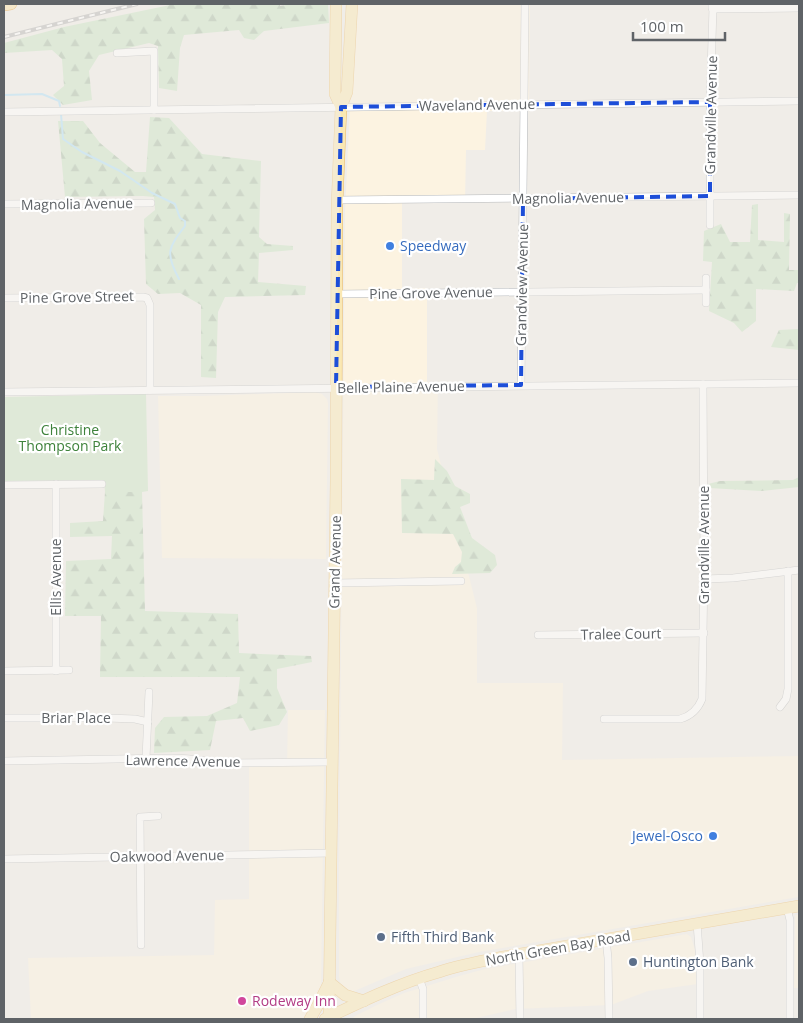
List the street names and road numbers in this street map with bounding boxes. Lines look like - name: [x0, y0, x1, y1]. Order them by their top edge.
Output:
- street label: Grandville Avenue: [700, 55, 721, 174]
- street label: Waveland Avenue: [419, 94, 535, 115]
- street label: Magnolia Avenue: [512, 187, 624, 208]
- street label: Magnolia Avenue: [21, 193, 133, 214]
- street label: Grandview Avenue: [511, 223, 532, 346]
- street label: Pine Grove Avenue: [369, 282, 493, 303]
- street label: Pine Grove Street: [20, 286, 134, 307]
- street label: Belle Plaine Avenue: [337, 376, 465, 397]
- street label: Grandville Avenue: [694, 486, 713, 604]
- street label: Grand Avenue: [324, 515, 345, 609]
- street label: Ellis Avenue: [46, 538, 65, 616]
- street label: Tralee Court: [581, 623, 661, 644]
- street label: Briar Place: [41, 708, 111, 727]
- street label: Lawrence Avenue: [125, 750, 241, 771]
- street label: Oakwood Avenue: [109, 845, 225, 866]
- street label: North Green Bay Road: [484, 925, 632, 970]

